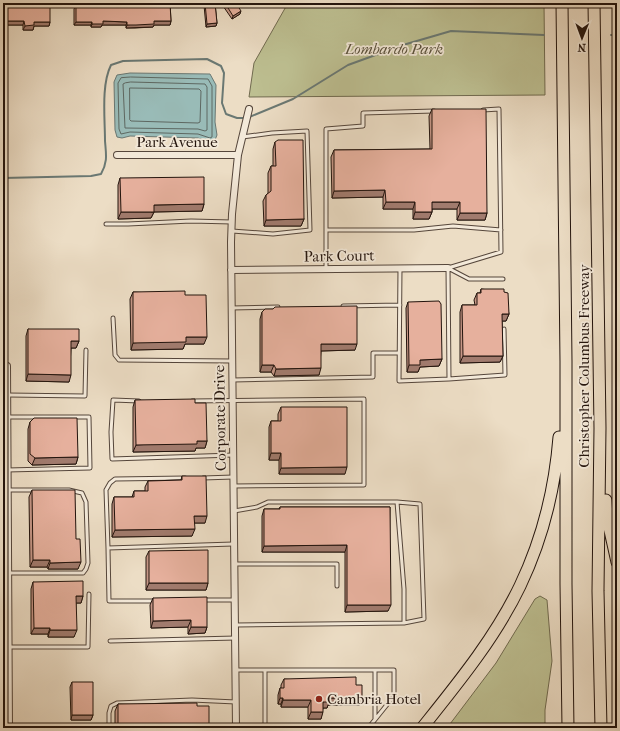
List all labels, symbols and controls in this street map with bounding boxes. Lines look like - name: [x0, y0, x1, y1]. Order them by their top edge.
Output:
- north arrow: [562, 18, 602, 58]
- park label: Lombardo Park: [344, 40, 443, 58]
- text: N: [577, 41, 586, 54]
- street label: Park Avenue: [136, 133, 218, 151]
- street label: Park Court: [303, 246, 375, 266]
- street label: Christopher Columbus Freeway: [575, 263, 593, 468]
- street label: Corporate Drive: [210, 364, 230, 471]
- place label: Cambria Hotel: [327, 690, 421, 708]
- marker: Cambria Hotel: [314, 694, 324, 704]

